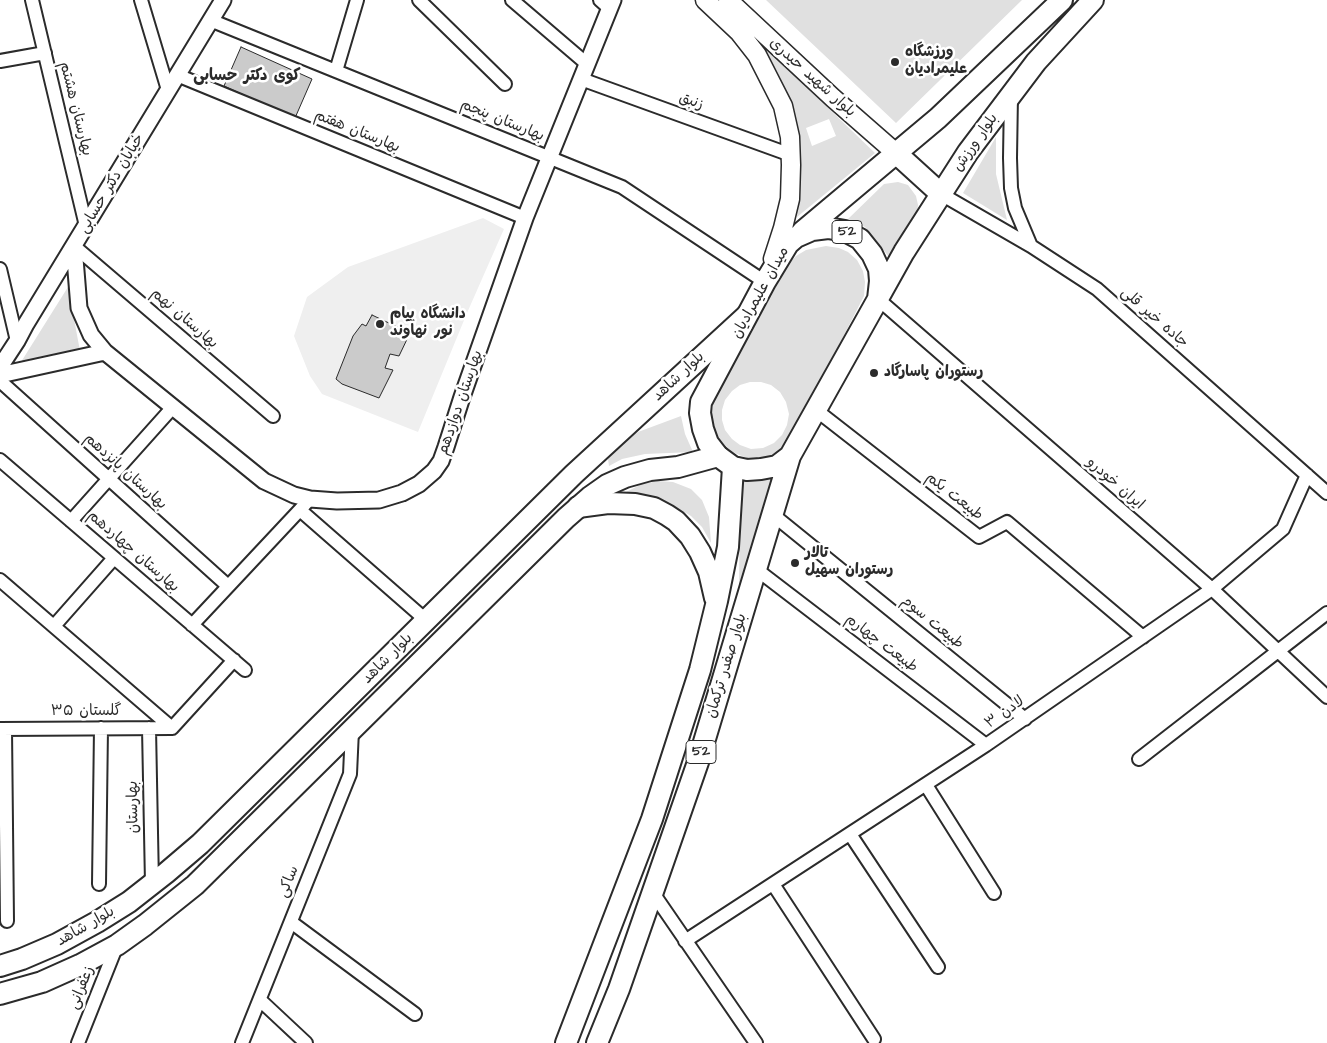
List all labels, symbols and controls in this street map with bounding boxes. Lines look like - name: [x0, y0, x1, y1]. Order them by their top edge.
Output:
- street label: بلوار شهید حیدری: [765, 35, 859, 121]
- place label: ورزشگاه علیمرادیان: [905, 44, 967, 79]
- marker: ورزشگاه علیمرادیان: [889, 56, 901, 68]
- street label: بهارستان هشتم: [55, 60, 95, 158]
- district label: کوی دکتر حسابی: [193, 67, 301, 87]
- street label: زنبق: [676, 89, 706, 115]
- street label: بهارستان پنجم: [457, 96, 547, 146]
- street label: بهارستان هفتم: [312, 107, 402, 157]
- street label: بلوار ورزش: [950, 111, 1002, 175]
- street label: خیابان دکتر حسابی: [75, 131, 149, 237]
- road number: 52: [832, 220, 862, 243]
- street label: میدان علیمرادیان: [728, 244, 794, 342]
- street label: جاده خیر قلی: [1117, 284, 1191, 352]
- street label: بهارستان نهم: [147, 285, 221, 353]
- place label: دانشگاه پیام نور نهاوند: [390, 306, 466, 341]
- marker: دانشگاه پیام نور نهاوند: [374, 318, 386, 330]
- street label: بهارستان دوازدهم: [435, 348, 487, 458]
- street label: بلوار شاهد: [649, 349, 709, 405]
- place label: رستوران پاسارگاد: [884, 364, 983, 382]
- marker: رستوران پاسارگاد: [868, 367, 880, 379]
- street label: بهارستان پانزدهم: [80, 430, 170, 514]
- street label: ایران خودرو: [1082, 454, 1148, 514]
- street label: طبیعت یکم: [922, 469, 986, 525]
- street label: بهارستان چهاردهم: [83, 507, 183, 597]
- place label: تالار رستوران سهیل: [805, 545, 893, 580]
- marker: تالار رستوران سهیل: [789, 557, 801, 569]
- street label: طبیعت سوم: [897, 592, 967, 654]
- street label: بلوار صفدر ترکمان: [703, 611, 751, 721]
- street label: طبیعت چهارم: [841, 611, 921, 677]
- street label: بلوار شاهد: [359, 630, 417, 688]
- street label: لادن ۳: [982, 693, 1028, 733]
- street label: گلستان ۳۵: [51, 703, 121, 721]
- road number: 52: [686, 740, 716, 764]
- street label: بهارستان: [125, 781, 143, 833]
- street label: ساکی: [275, 864, 303, 900]
- street label: بلوار شاهد: [54, 903, 118, 951]
- street label: زعفرانی: [65, 964, 99, 1012]

